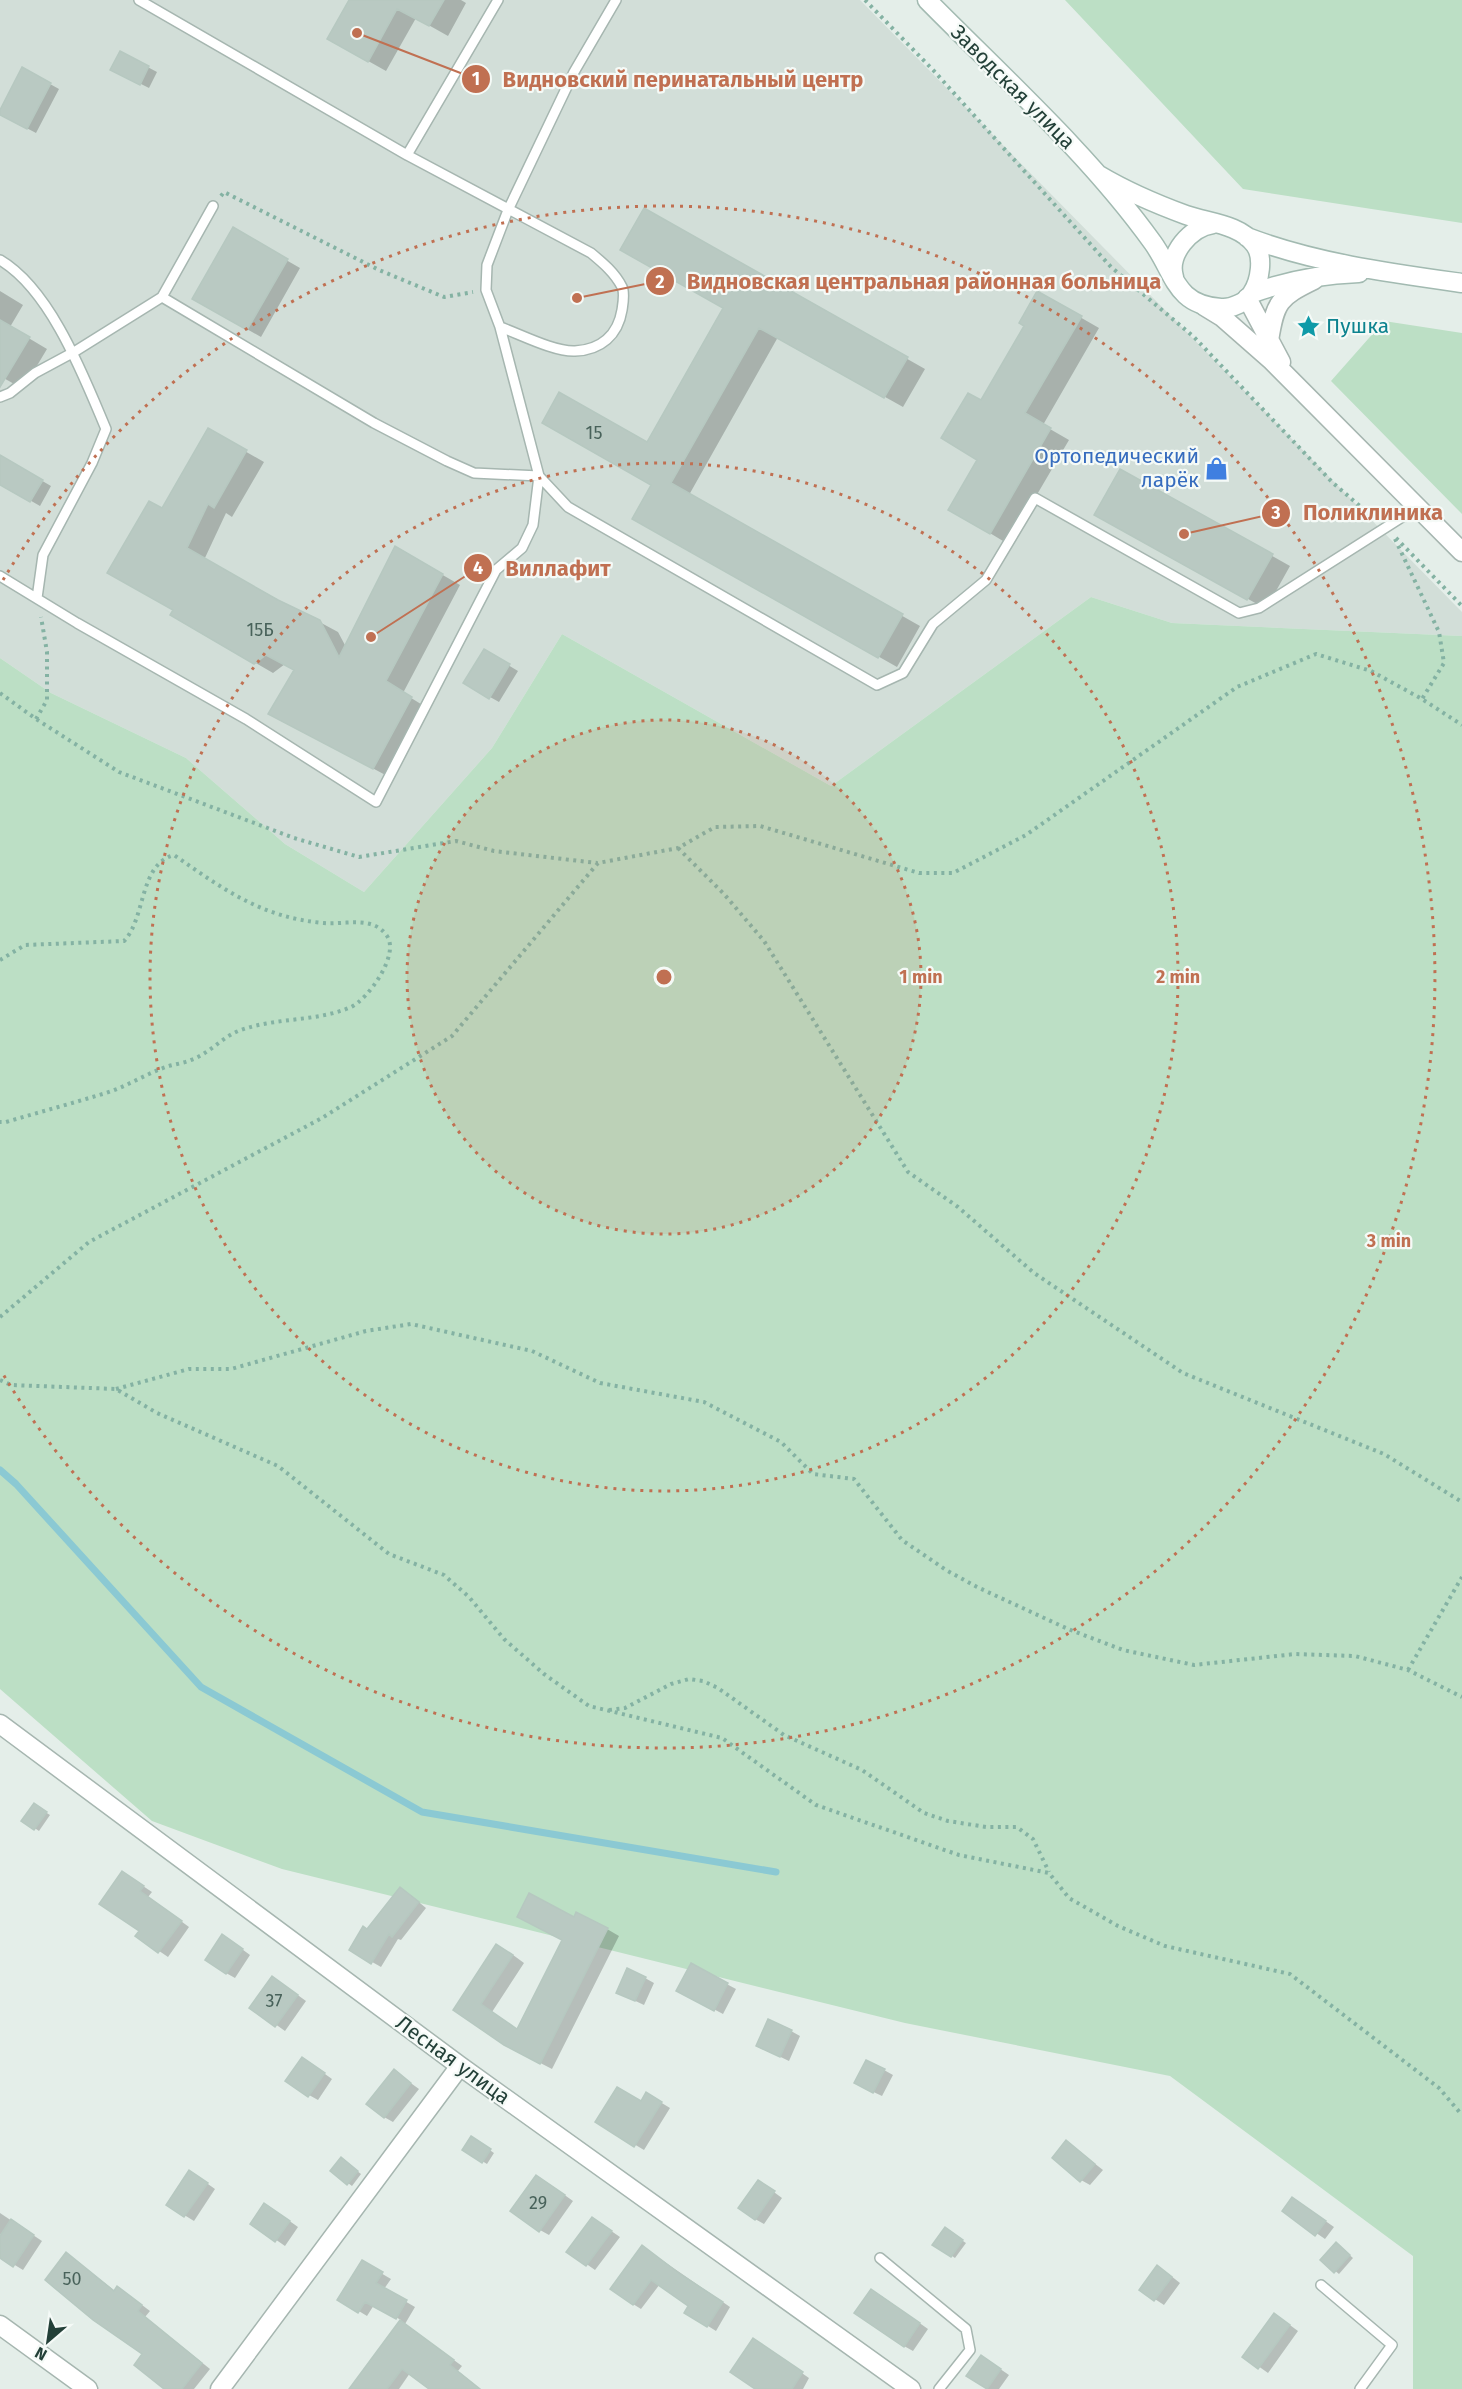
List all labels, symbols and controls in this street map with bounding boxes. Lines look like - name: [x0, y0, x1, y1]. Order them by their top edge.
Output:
- street label: Заводская улица: [945, 19, 1081, 155]
- callout: Видновский перинатальный центр: [461, 59, 876, 99]
- text: Видновский перинатальный центр: [503, 66, 863, 93]
- text: 1: [472, 68, 480, 90]
- callout: Видновская центральная районная больница: [645, 261, 1173, 301]
- text: Видновская центральная районная больница: [687, 268, 1161, 295]
- text: 2: [655, 271, 665, 293]
- place icon: Пушка: [1295, 313, 1321, 339]
- place label: Пушка: [1326, 313, 1389, 339]
- house number: 15: [586, 422, 602, 444]
- place label: Ортопедический ларёк: [1034, 443, 1199, 493]
- shop icon: Ортопедический ларёк: [1204, 455, 1230, 481]
- callout: Поликлиника: [1261, 493, 1455, 533]
- text: Поликлиника: [1303, 499, 1443, 526]
- text: 3: [1270, 502, 1281, 524]
- callout: Виллафит: [463, 548, 623, 588]
- text: Виллафит: [505, 555, 611, 582]
- text: 4: [473, 557, 483, 579]
- house number: 15Б: [246, 619, 274, 641]
- text: 1 min: [899, 966, 943, 988]
- text: 2 min: [1156, 966, 1200, 988]
- centre of rings: [654, 967, 674, 987]
- text: 3 min: [1366, 1230, 1411, 1252]
- house number: 37: [266, 1990, 282, 2012]
- street label: Лесная улица: [391, 2010, 515, 2110]
- house number: 29: [529, 2192, 547, 2214]
- house number: 50: [62, 2268, 82, 2290]
- north arrow: [18, 2311, 78, 2371]
- text: N: [32, 2343, 50, 2365]

